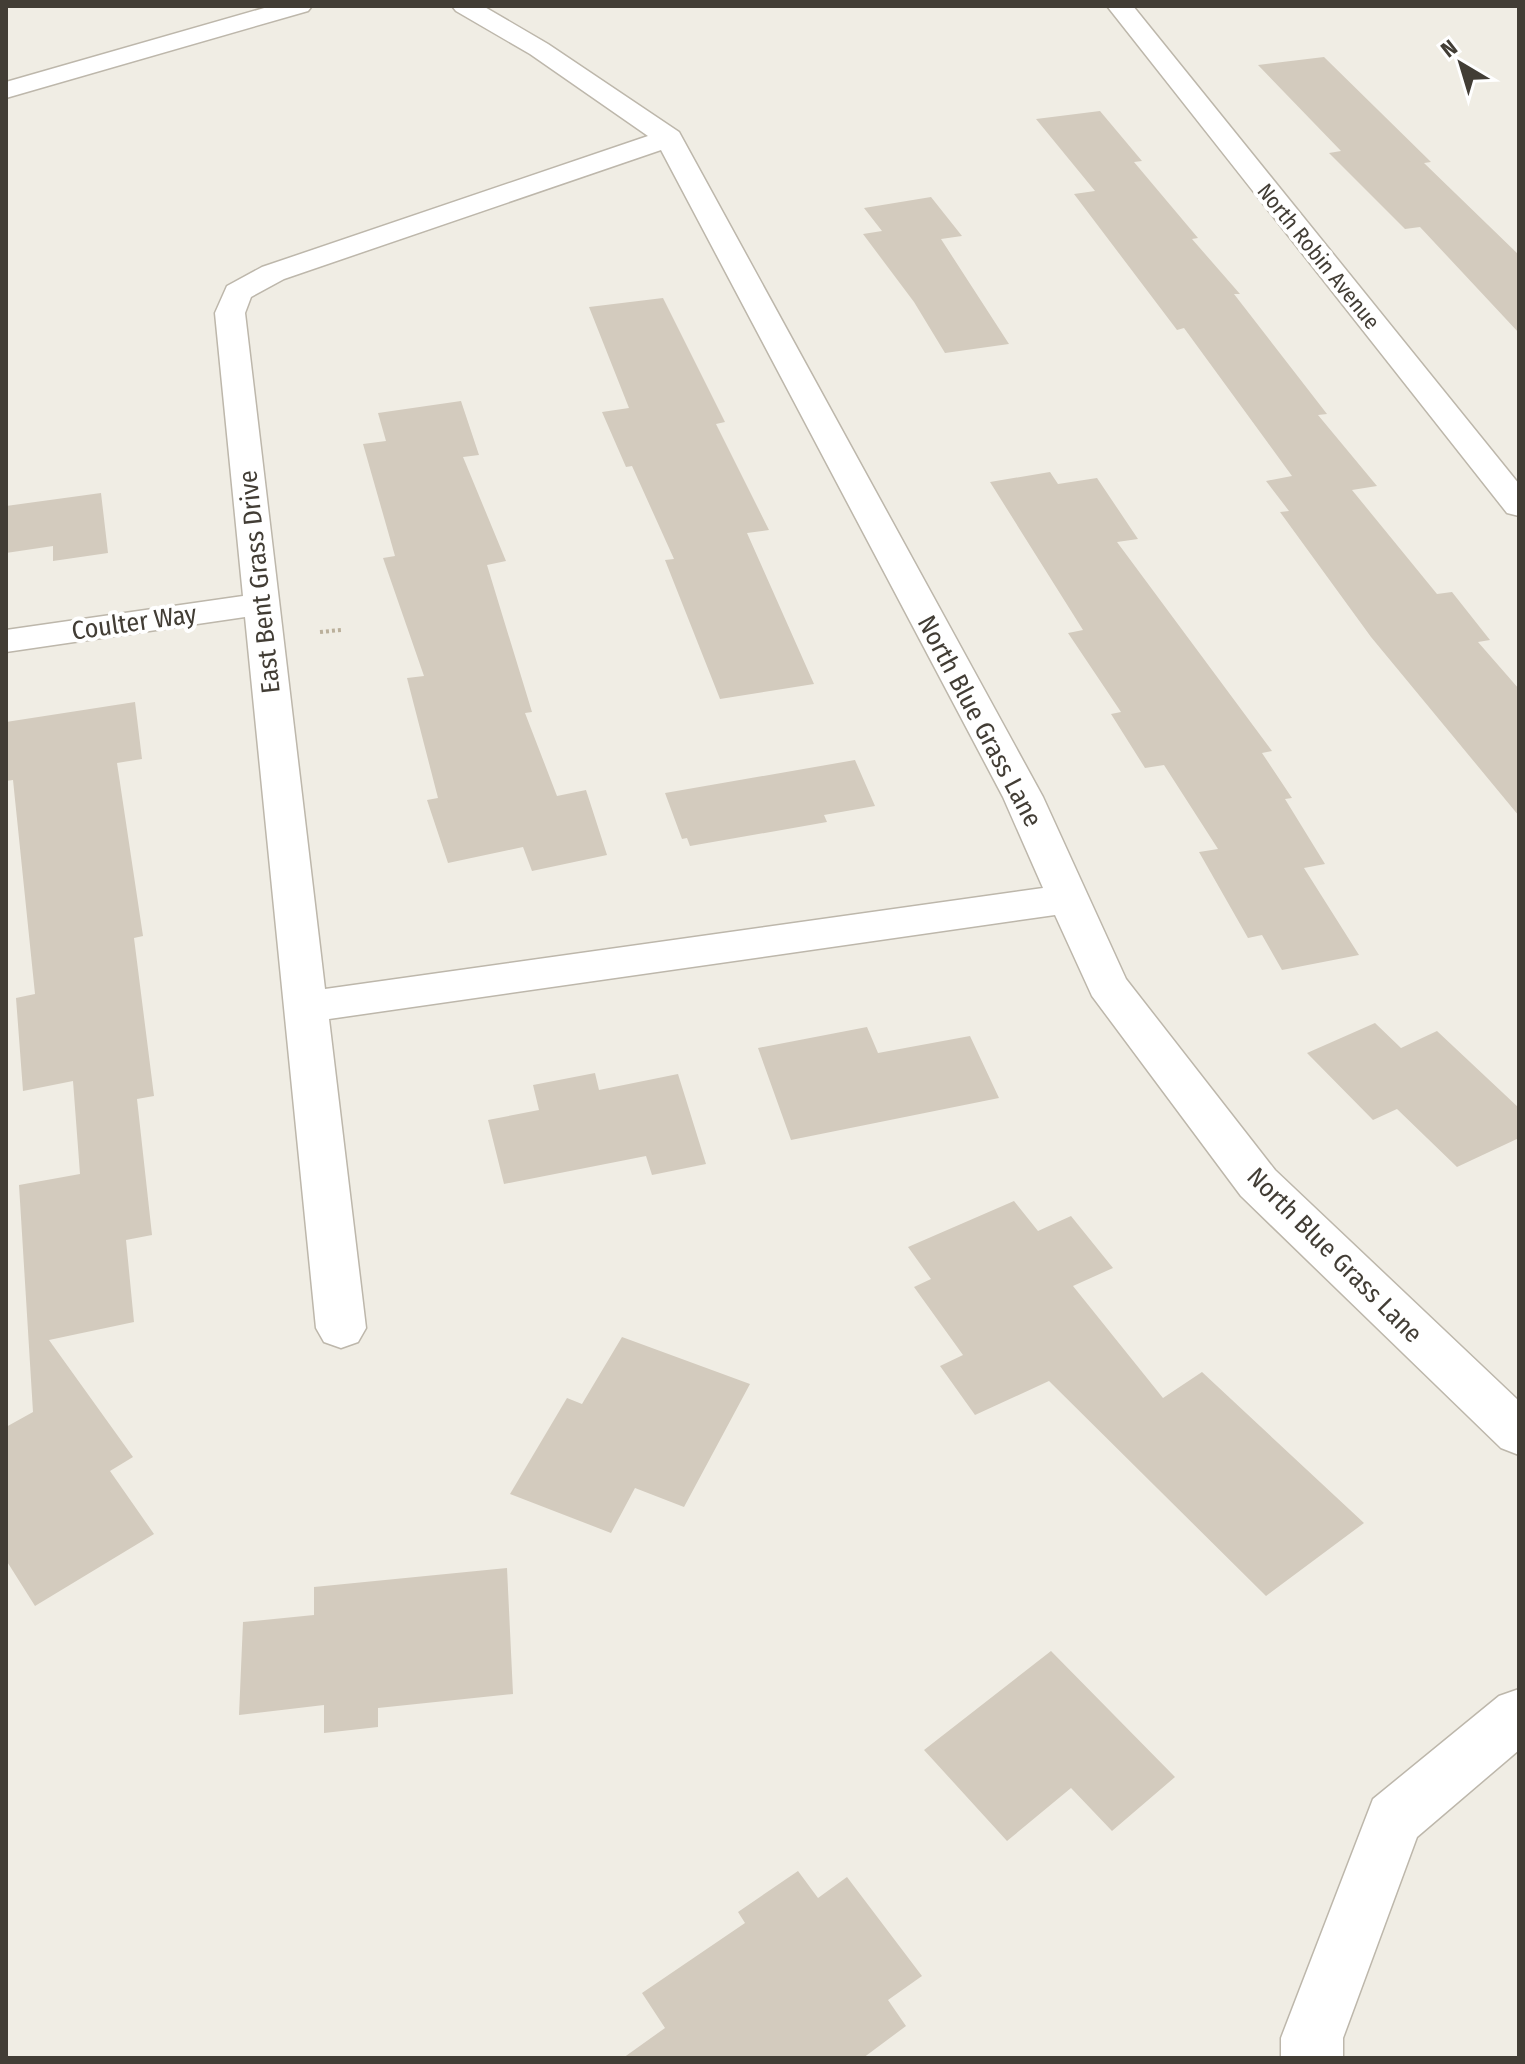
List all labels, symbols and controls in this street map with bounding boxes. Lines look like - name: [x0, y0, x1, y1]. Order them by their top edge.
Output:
- north arrow: [1421, 24, 1501, 104]
- text: N: [1435, 34, 1463, 63]
- street label: North Robin Avenue: [1252, 178, 1386, 335]
- street label: East Bent Grass Drive: [232, 469, 287, 695]
- street label: Coulter Way: [70, 598, 199, 647]
- street label: North Blue Grass Lane: [911, 610, 1048, 832]
- street label: North Blue Grass Lane: [1241, 1161, 1429, 1349]

